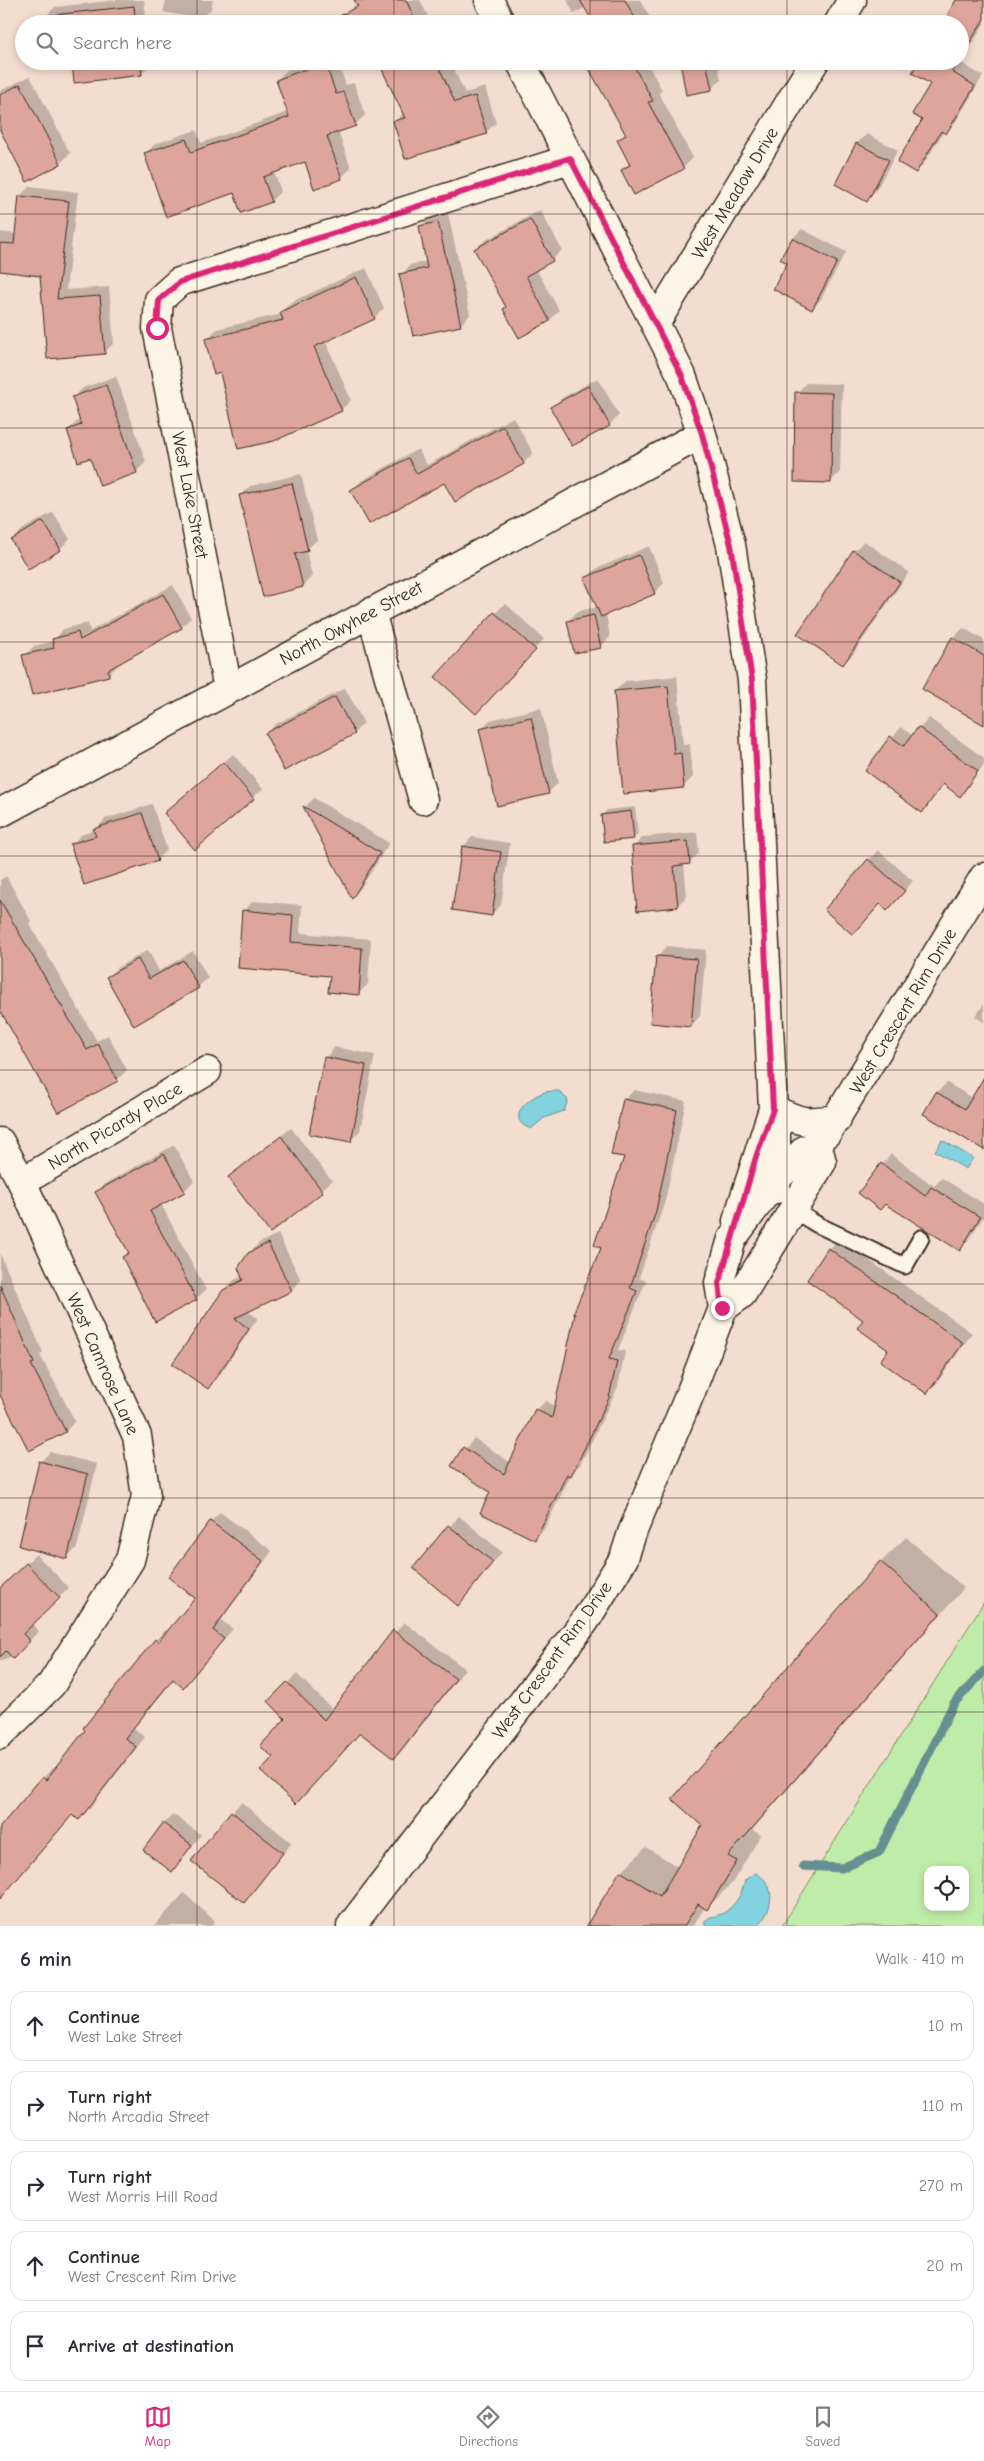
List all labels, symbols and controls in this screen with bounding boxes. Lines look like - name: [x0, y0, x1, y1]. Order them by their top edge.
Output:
- search box: [15, 15, 969, 70]
- icon: search: [33, 29, 61, 57]
- text: Search here: [73, 32, 172, 54]
- street label: West Meadow Drive: [688, 124, 783, 263]
- route start: [146, 317, 169, 340]
- street label: West Lake Street: [167, 430, 212, 561]
- street label: North Owyhee Street: [276, 577, 427, 670]
- street label: West Crescent Rim Drive: [846, 925, 961, 1098]
- street label: North Picardy Place: [44, 1078, 186, 1175]
- street label: West Camrose Lane: [62, 1290, 143, 1438]
- route end: [711, 1297, 734, 1320]
- street label: West Crescent Rim Drive: [488, 1577, 617, 1743]
- map controls: [924, 1866, 969, 1911]
- button: locate: [924, 1866, 969, 1911]
- text: 6 min: [20, 1947, 72, 1971]
- text: Walk · 410 m: [876, 1950, 964, 1968]
- text: Continue: [68, 2006, 140, 2028]
- icon: ahead: [21, 2012, 49, 2040]
- text: 10 m: [928, 2017, 963, 2035]
- text: West Lake Street: [68, 2028, 182, 2046]
- text: Turn right: [68, 2086, 152, 2108]
- icon: right: [21, 2092, 49, 2120]
- text: 110 m: [922, 2097, 963, 2115]
- text: North Arcadia Street: [68, 2108, 209, 2126]
- text: Turn right: [68, 2166, 152, 2188]
- icon: right: [21, 2172, 49, 2200]
- text: 270 m: [919, 2177, 963, 2195]
- text: West Morris Hill Road: [68, 2188, 218, 2206]
- text: Continue: [68, 2246, 140, 2268]
- icon: ahead: [21, 2252, 49, 2280]
- text: 20 m: [926, 2257, 963, 2275]
- text: West Crescent Rim Drive: [68, 2268, 237, 2286]
- icon: arrive: [21, 2332, 49, 2360]
- text: Arrive at destination: [68, 2335, 234, 2357]
- tab: Map: [144, 2403, 172, 2450]
- tab: Directions: [459, 2403, 518, 2450]
- tab: Saved: [805, 2403, 840, 2450]

